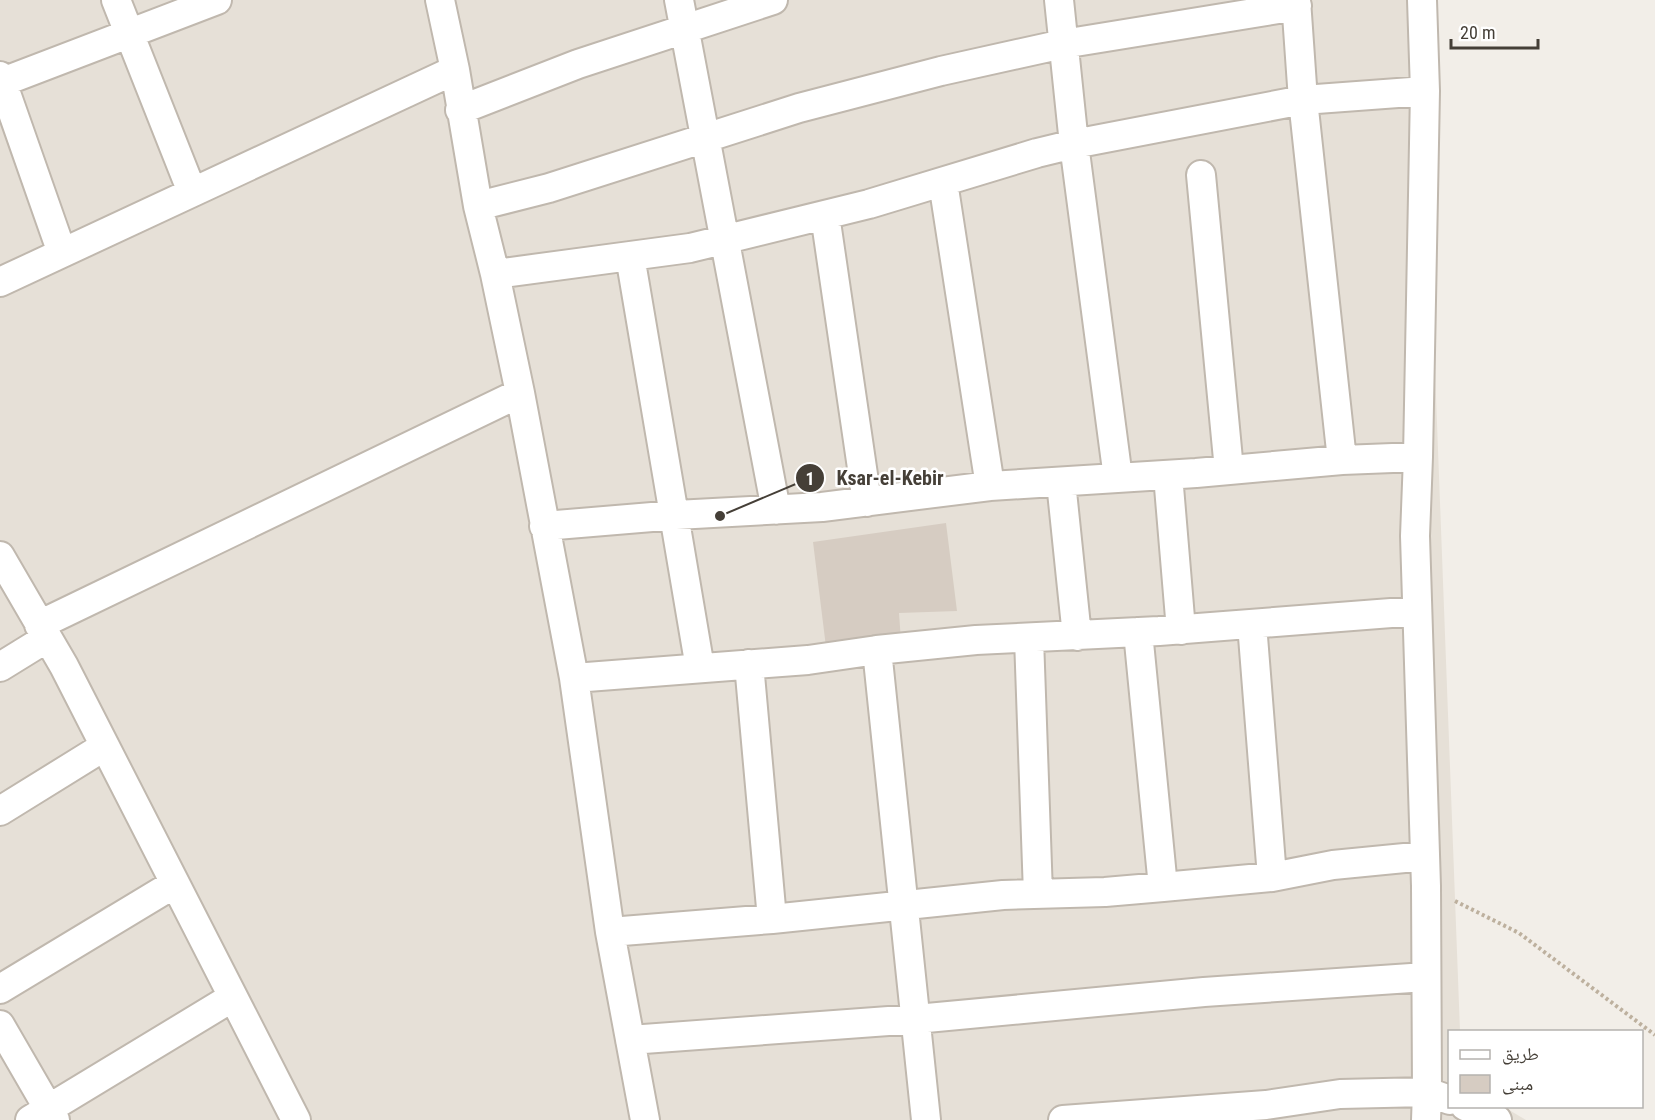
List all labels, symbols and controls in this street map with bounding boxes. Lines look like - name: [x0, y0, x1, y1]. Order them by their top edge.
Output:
- scale bar: [1451, 12, 1538, 50]
- text: 20 m: [1460, 22, 1495, 43]
- callout: Ksar-el-Kebir: [795, 459, 956, 497]
- text: Ksar-el-Kebir: [836, 466, 944, 490]
- text: 1: [805, 468, 815, 489]
- legend: [1448, 1030, 1643, 1108]
- text: طريق: [1502, 1043, 1539, 1065]
- text: مبنى: [1502, 1073, 1533, 1095]

